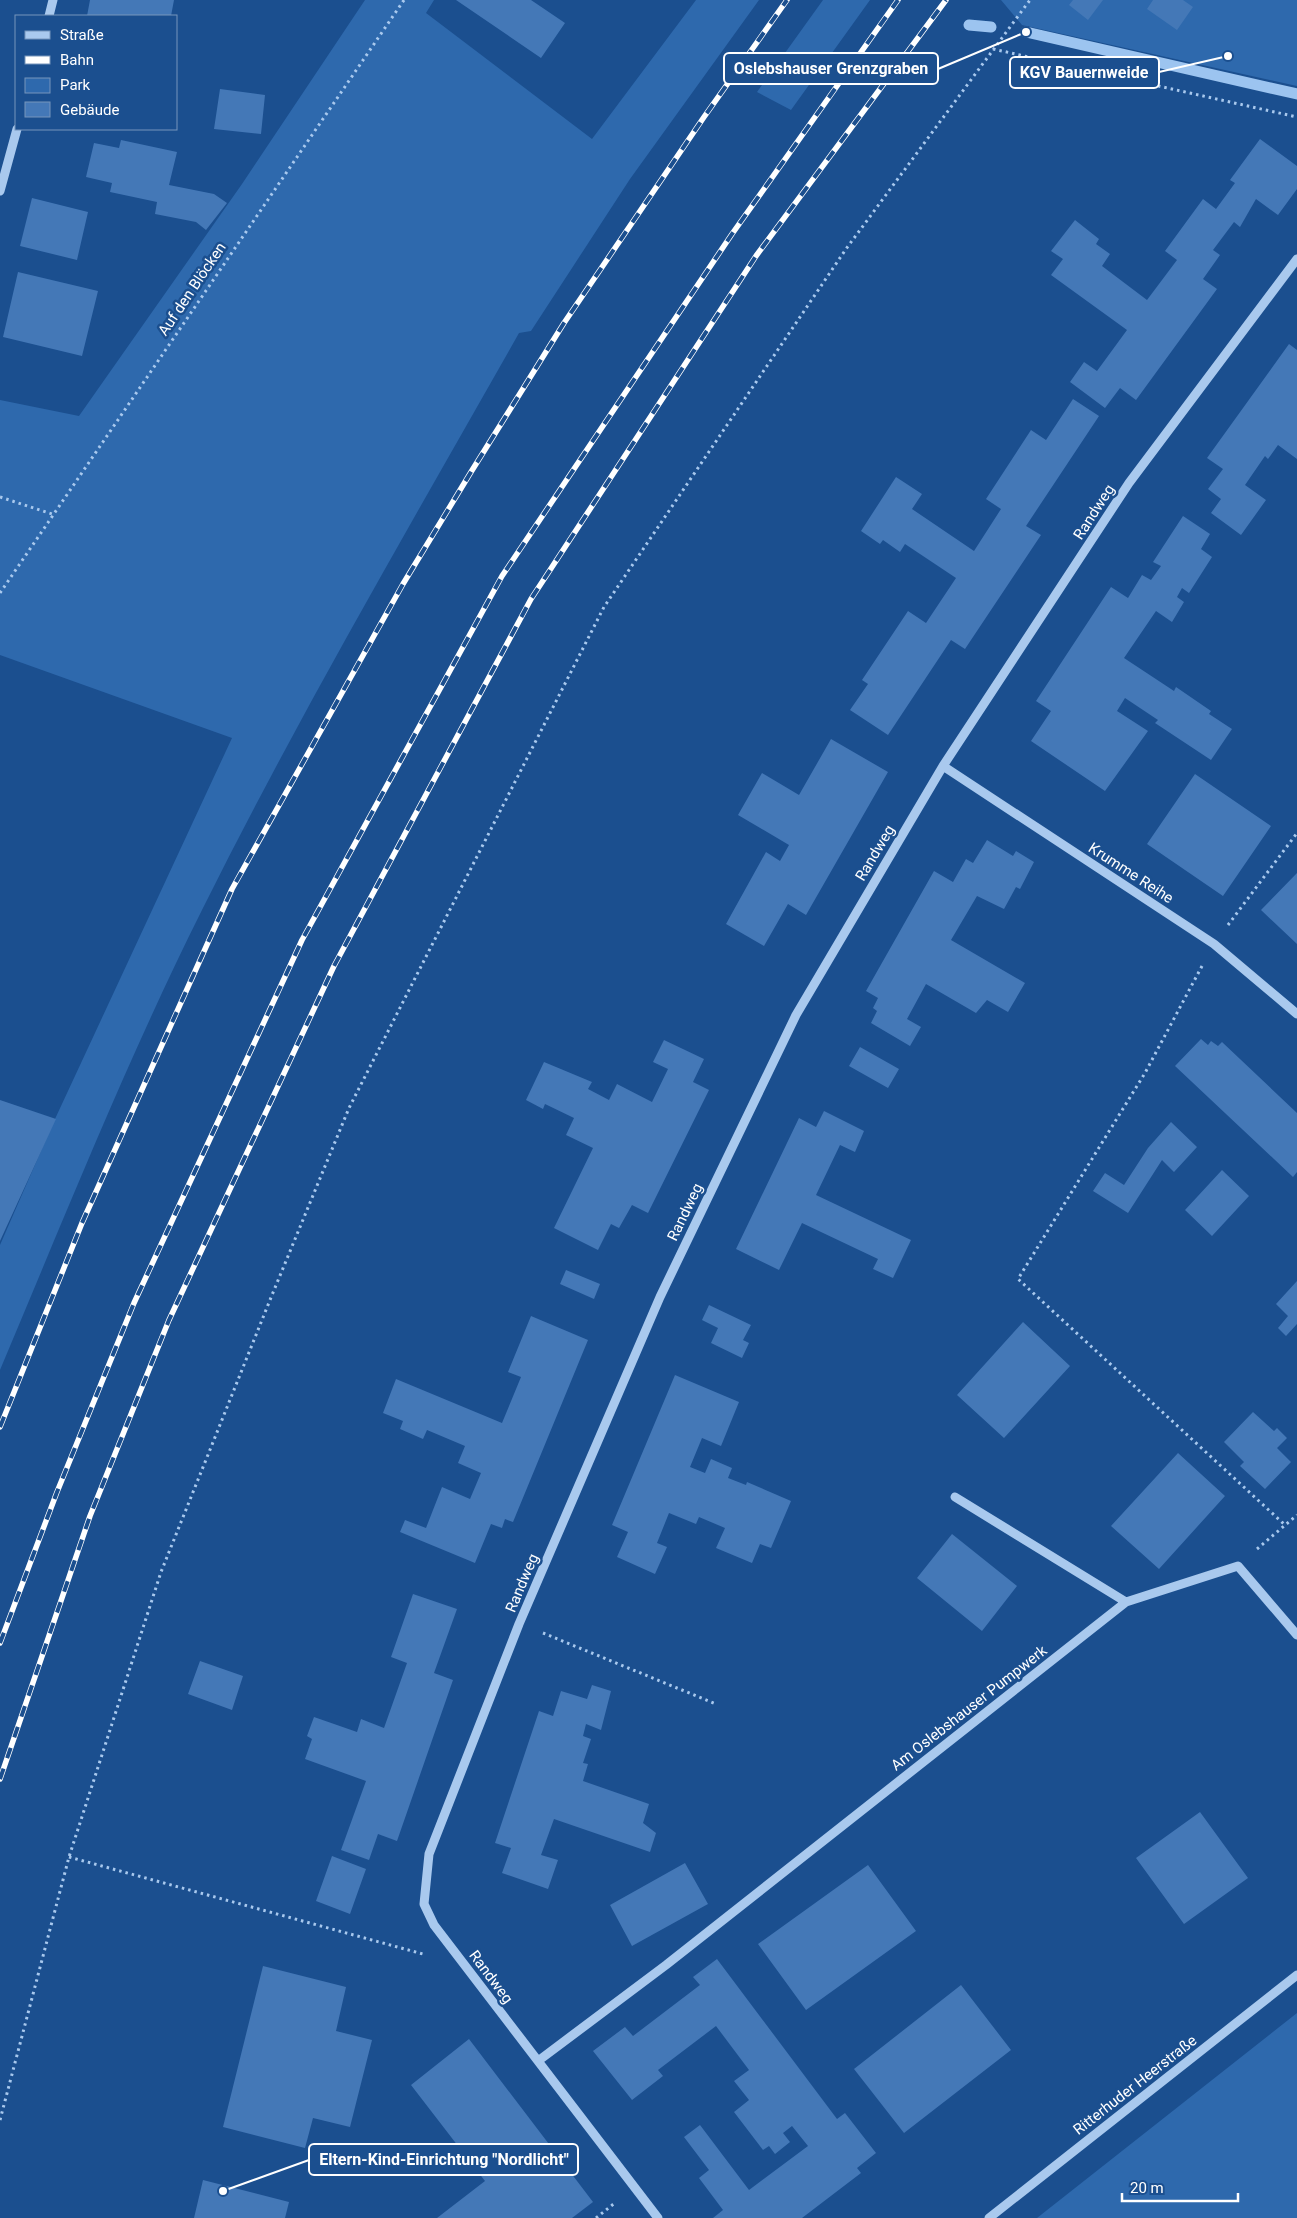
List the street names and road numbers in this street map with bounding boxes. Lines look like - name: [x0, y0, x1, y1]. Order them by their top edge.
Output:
- street label: Auf den Blöcken: [154, 239, 230, 339]
- street label: Randweg: [1070, 481, 1118, 543]
- street label: Randweg: [851, 822, 899, 884]
- street label: Krumme Reihe: [1085, 839, 1177, 907]
- street label: Randweg: [663, 1180, 707, 1244]
- street label: Randweg: [502, 1551, 542, 1615]
- street label: Am Oslebshauser Pumpwerk: [887, 1641, 1051, 1774]
- street label: Randweg: [465, 1947, 517, 2007]
- street label: Ritterhuder Heerstraße: [1070, 2031, 1200, 2139]

